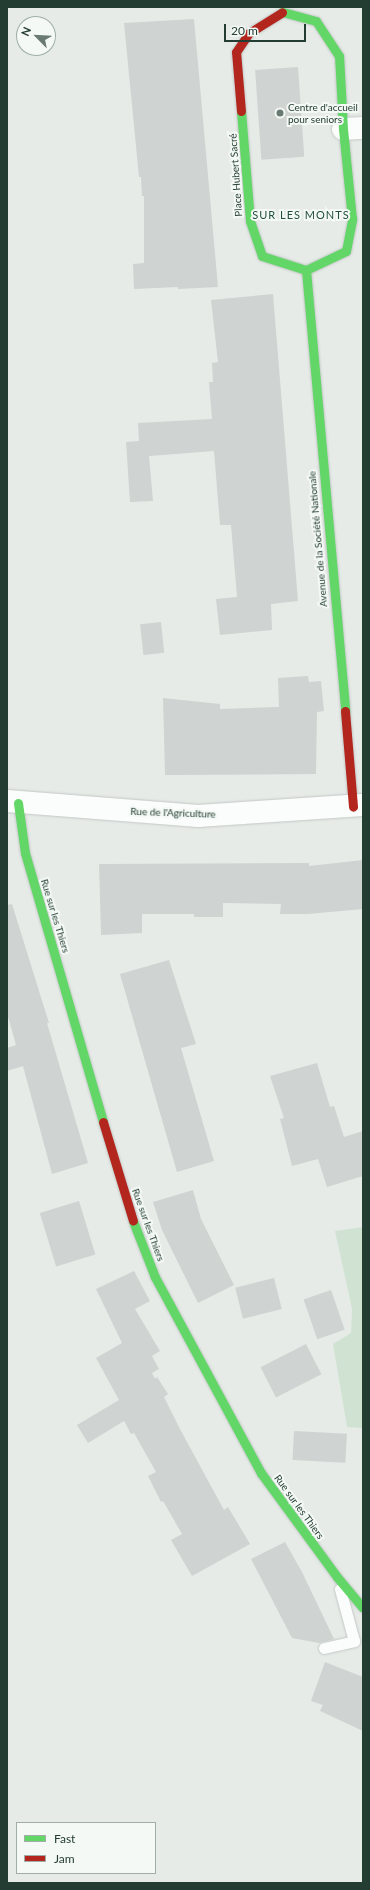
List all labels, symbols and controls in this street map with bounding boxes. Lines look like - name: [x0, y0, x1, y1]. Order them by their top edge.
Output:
- north arrow: [16, 16, 56, 56]
- scale bar: [226, 16, 308, 42]
- text: 20 m: [231, 23, 258, 38]
- text: N: [18, 25, 33, 38]
- place label: Centre d'accueil pour seniors: [288, 101, 358, 124]
- marker: Centre d'accueil pour seniors: [275, 108, 285, 118]
- street label: Place Hubert Sacré: [227, 133, 245, 217]
- district label: SUR LES MONTS: [252, 208, 350, 222]
- street label: Avenue de la Société Nationale: [306, 471, 330, 607]
- street label: Rue de l'Agriculture: [130, 806, 216, 820]
- street label: Rue sur les Thiers: [38, 877, 72, 955]
- street label: Rue sur les Thiers: [129, 1187, 167, 1263]
- street label: Rue sur les Thiers: [271, 1472, 327, 1542]
- legend: [16, 1822, 156, 1874]
- text: Fast: [54, 1831, 75, 1846]
- text: Jam: [54, 1851, 75, 1866]

